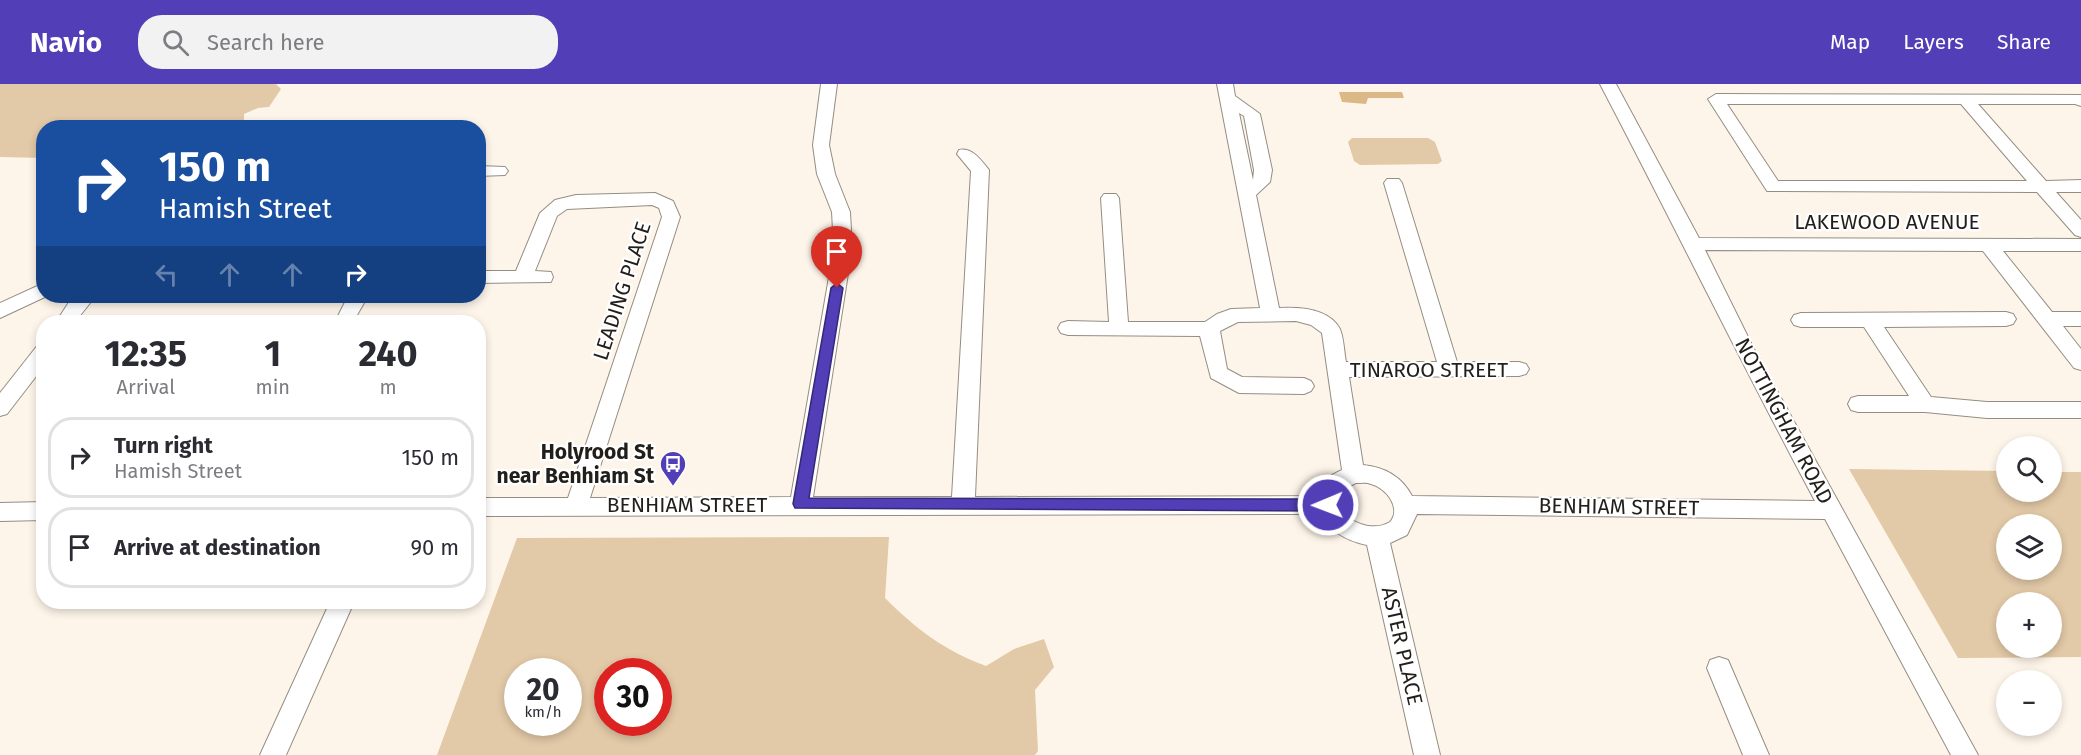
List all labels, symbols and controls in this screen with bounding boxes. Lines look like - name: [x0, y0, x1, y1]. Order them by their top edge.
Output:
- search box: [138, 15, 558, 69]
- text: Navio: [30, 26, 102, 59]
- icon: search: [159, 26, 192, 59]
- text: Search here: [207, 29, 325, 56]
- text: Map: [1830, 29, 1870, 55]
- text: Layers: [1903, 29, 1964, 55]
- text: Share: [1997, 29, 2051, 55]
- text: 150 m: [159, 142, 271, 192]
- icon: right: [60, 144, 138, 222]
- text: Hamish Street: [159, 193, 332, 225]
- street label: LAKEWOOD AVENUE: [1794, 209, 1980, 235]
- street label: LEADING PLACE: [587, 218, 657, 364]
- pin: [811, 226, 862, 288]
- icon: arrive: [820, 235, 853, 268]
- icon: left: [150, 258, 183, 291]
- icon: ahead: [213, 258, 246, 291]
- icon: ahead: [276, 258, 309, 291]
- icon: right: [339, 258, 372, 291]
- text: 12:35: [104, 332, 187, 376]
- text: 1: [264, 332, 281, 376]
- text: 240: [359, 332, 417, 376]
- street label: NOTTINGHAM ROAD: [1729, 334, 1839, 508]
- street label: TINAROO STREET: [1350, 357, 1508, 383]
- text: Arrival: [116, 375, 175, 399]
- text: min: [256, 375, 290, 399]
- text: m: [379, 375, 397, 399]
- text: Turn right: [114, 432, 213, 459]
- map controls: [1996, 436, 2062, 736]
- button: search: [1996, 436, 2062, 502]
- place label: Holyrood St near Benhiam St: [497, 439, 655, 489]
- icon: right: [63, 441, 96, 474]
- text: 150 m: [401, 444, 459, 471]
- bus stop icon: Holyrood St near Benhiam St: [658, 449, 688, 487]
- text: Hamish Street: [114, 459, 242, 483]
- position arrow: [1296, 473, 1360, 537]
- street label: BENHIAM STREET: [607, 492, 767, 518]
- street label: BENHIAM STREET: [1538, 493, 1700, 521]
- button: layers: [1996, 514, 2062, 580]
- icon: arrive: [63, 531, 96, 564]
- text: Arrive at destination: [114, 534, 321, 561]
- text: 90 m: [410, 534, 459, 561]
- street label: ASTER PLACE: [1376, 584, 1428, 708]
- button: +: [1996, 592, 2062, 658]
- speed limit sign: 30: [594, 658, 672, 736]
- button: −: [1996, 670, 2062, 736]
- text: 20: [526, 672, 560, 708]
- text: km/h: [524, 703, 562, 721]

